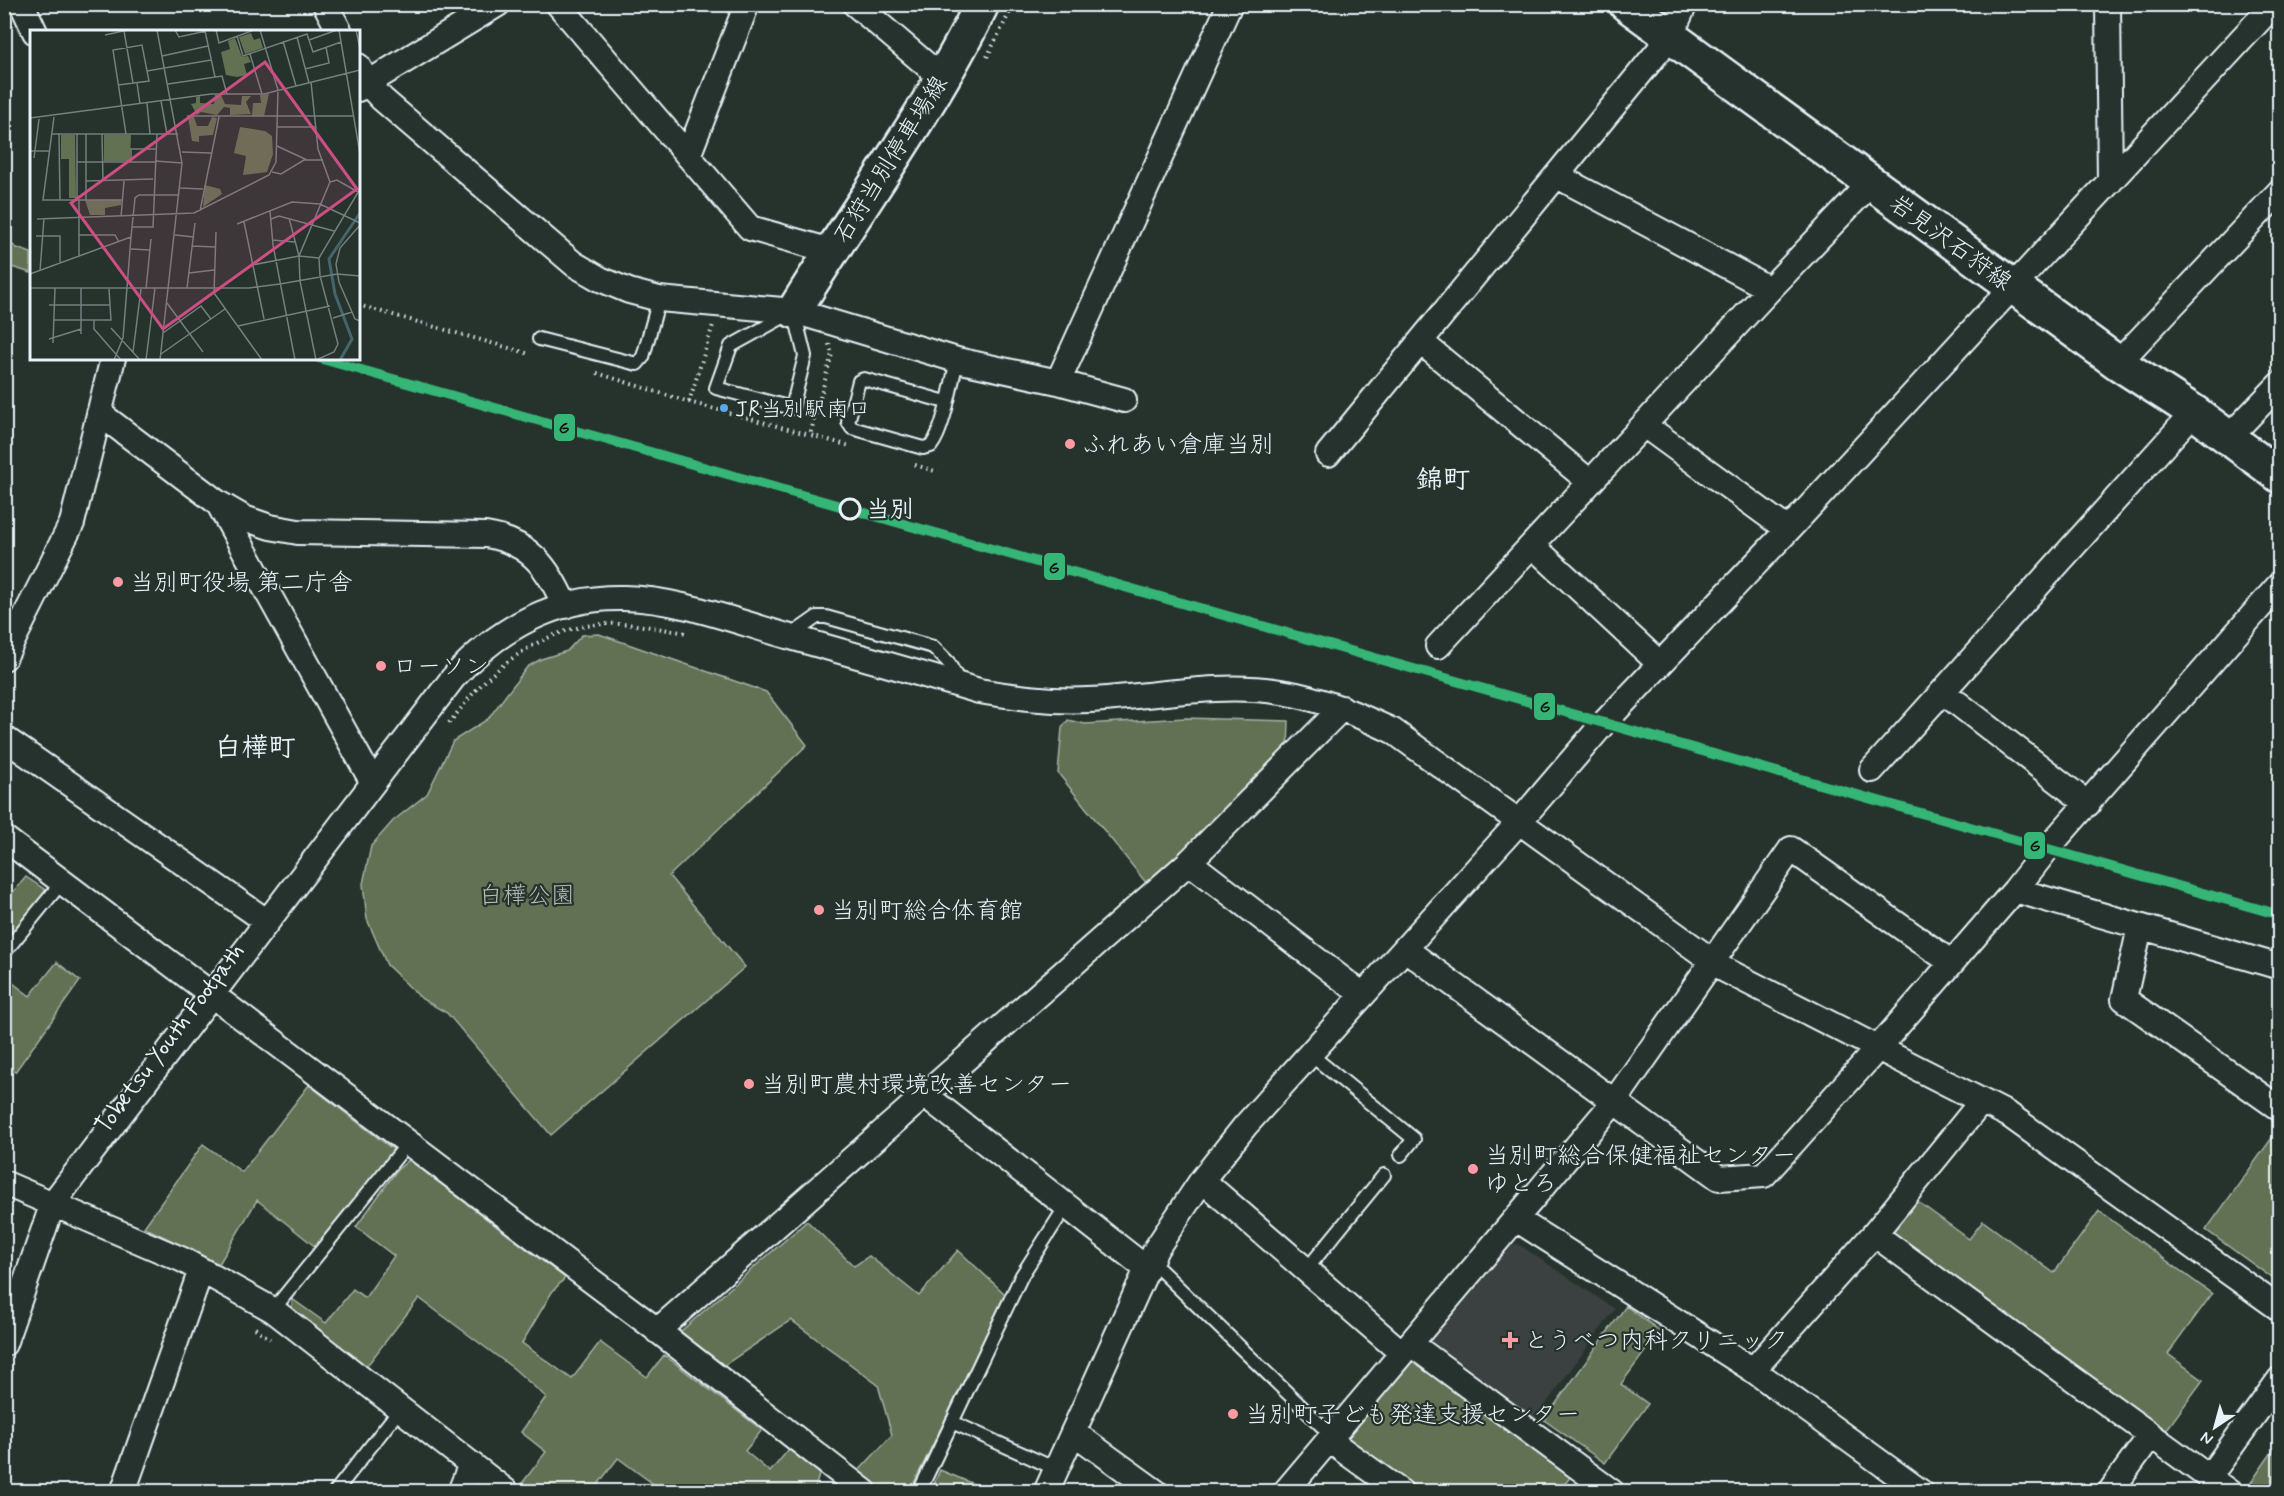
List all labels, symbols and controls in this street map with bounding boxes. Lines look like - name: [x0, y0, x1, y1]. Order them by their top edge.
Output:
- inset map: [30, 30, 360, 360]
- street label: 石狩当別停車場線: [827, 70, 955, 249]
- street label: 岩見沢石狩線: [1883, 188, 2017, 298]
- place label: JR当別駅南口: [735, 396, 870, 424]
- marker: JR当別駅南口: [718, 402, 730, 414]
- line badge: G: [553, 413, 576, 442]
- text: G: [559, 418, 570, 439]
- place label: ふれあい倉庫当別: [1082, 430, 1274, 461]
- marker: ふれあい倉庫当別: [1063, 437, 1077, 451]
- district label: 錦町: [1416, 463, 1470, 498]
- place label: 当別: [866, 495, 914, 526]
- marker: 当別: [839, 498, 861, 520]
- line badge: G: [1043, 552, 1066, 581]
- text: G: [1049, 558, 1060, 579]
- place label: 当別町役場 第二庁舎: [130, 568, 352, 599]
- marker: 当別町役場 第二庁舎: [111, 575, 125, 589]
- place label: ローソン: [393, 652, 489, 683]
- marker: ローソン: [374, 659, 388, 673]
- line badge: G: [1533, 692, 1556, 721]
- text: G: [1540, 697, 1551, 718]
- district label: 白樺町: [215, 731, 296, 766]
- line badge: G: [2023, 831, 2046, 860]
- text: G: [2030, 836, 2041, 857]
- park label: 白樺公園: [479, 881, 575, 912]
- place label: 当別町総合体育館: [831, 896, 1023, 927]
- marker: 当別町総合体育館: [812, 903, 826, 917]
- street label: Tobetsu Youth Footpath: [88, 937, 252, 1140]
- place label: 当別町農村環境改善センター: [761, 1070, 1072, 1101]
- marker: 当別町農村環境改善センター: [742, 1077, 756, 1091]
- place label: 当別町総合保健福祉センター ゆとろ: [1485, 1141, 1796, 1200]
- marker: 当別町総合保健福祉センター ゆとろ: [1466, 1162, 1480, 1176]
- place label: とうべつ内科クリニック: [1524, 1326, 1788, 1357]
- marker: とうべつ内科クリニック: [1501, 1331, 1519, 1349]
- north arrow: [2185, 1397, 2245, 1457]
- place label: 当別町子ども発達支援センター: [1245, 1400, 1580, 1431]
- marker: 当別町子ども発達支援センター: [1226, 1407, 1240, 1421]
- text: N: [2197, 1426, 2218, 1450]

